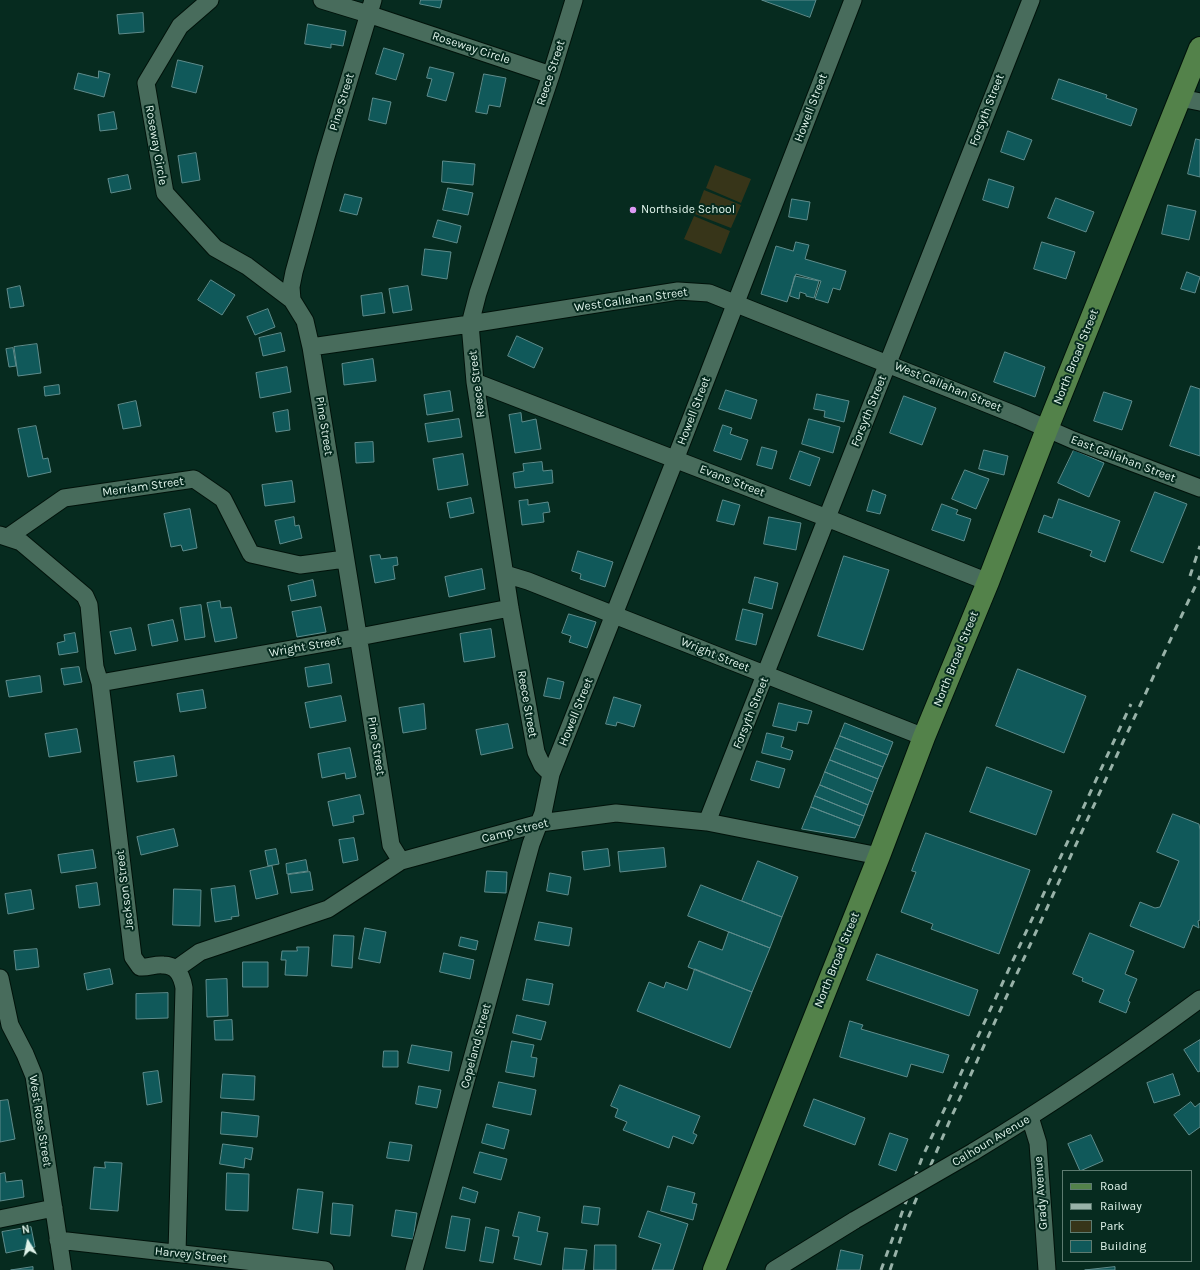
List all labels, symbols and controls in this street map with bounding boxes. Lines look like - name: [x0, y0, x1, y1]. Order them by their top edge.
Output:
- street label: Roseway Circle: [430, 29, 512, 67]
- street label: Reece Street: [534, 39, 568, 107]
- street label: Pine Street: [326, 71, 358, 133]
- street label: Howell Street: [791, 72, 831, 144]
- street label: Forsyth Street: [967, 72, 1007, 148]
- street label: Roseway Circle: [142, 104, 170, 186]
- place label: Northside School: [641, 203, 735, 217]
- marker: Northside School: [628, 205, 638, 215]
- street label: West Callahan Street: [573, 285, 689, 315]
- street label: North Broad Street: [1050, 307, 1102, 407]
- street label: Reece Street: [466, 349, 488, 419]
- street label: West Callahan Street: [892, 359, 1004, 415]
- street label: Forsyth Street: [848, 373, 890, 449]
- street label: Howell Street: [674, 375, 714, 447]
- street label: Pine Street: [312, 396, 336, 456]
- street label: East Callahan Street: [1069, 432, 1177, 486]
- street label: Evans Street: [697, 462, 767, 500]
- street label: Merriam Street: [101, 474, 185, 500]
- street label: North Broad Street: [930, 609, 982, 709]
- street label: Wright Street: [268, 634, 342, 660]
- street label: Wright Street: [679, 635, 751, 675]
- street label: Reece Street: [514, 669, 540, 739]
- street label: Forsyth Street: [730, 675, 772, 751]
- street label: Howell Street: [556, 676, 596, 748]
- street label: Pine Street: [364, 716, 388, 776]
- street label: Camp Street: [480, 816, 550, 846]
- street label: Jackson Street: [113, 849, 137, 931]
- street label: North Broad Street: [811, 910, 863, 1010]
- street label: Copeland Street: [458, 1002, 494, 1090]
- street label: West Ross Street: [26, 1074, 54, 1168]
- street label: Calhoun Avenue: [950, 1112, 1032, 1170]
- street label: Grady Avenue: [1031, 1156, 1051, 1230]
- legend: [1062, 1170, 1192, 1262]
- text: Road: [1100, 1179, 1128, 1193]
- text: Railway: [1100, 1199, 1142, 1213]
- text: Park: [1100, 1219, 1124, 1233]
- north arrow: [8, 1222, 48, 1262]
- text: N: [21, 1223, 31, 1237]
- text: Building: [1100, 1239, 1146, 1253]
- street label: Harvey Street: [154, 1244, 228, 1266]

